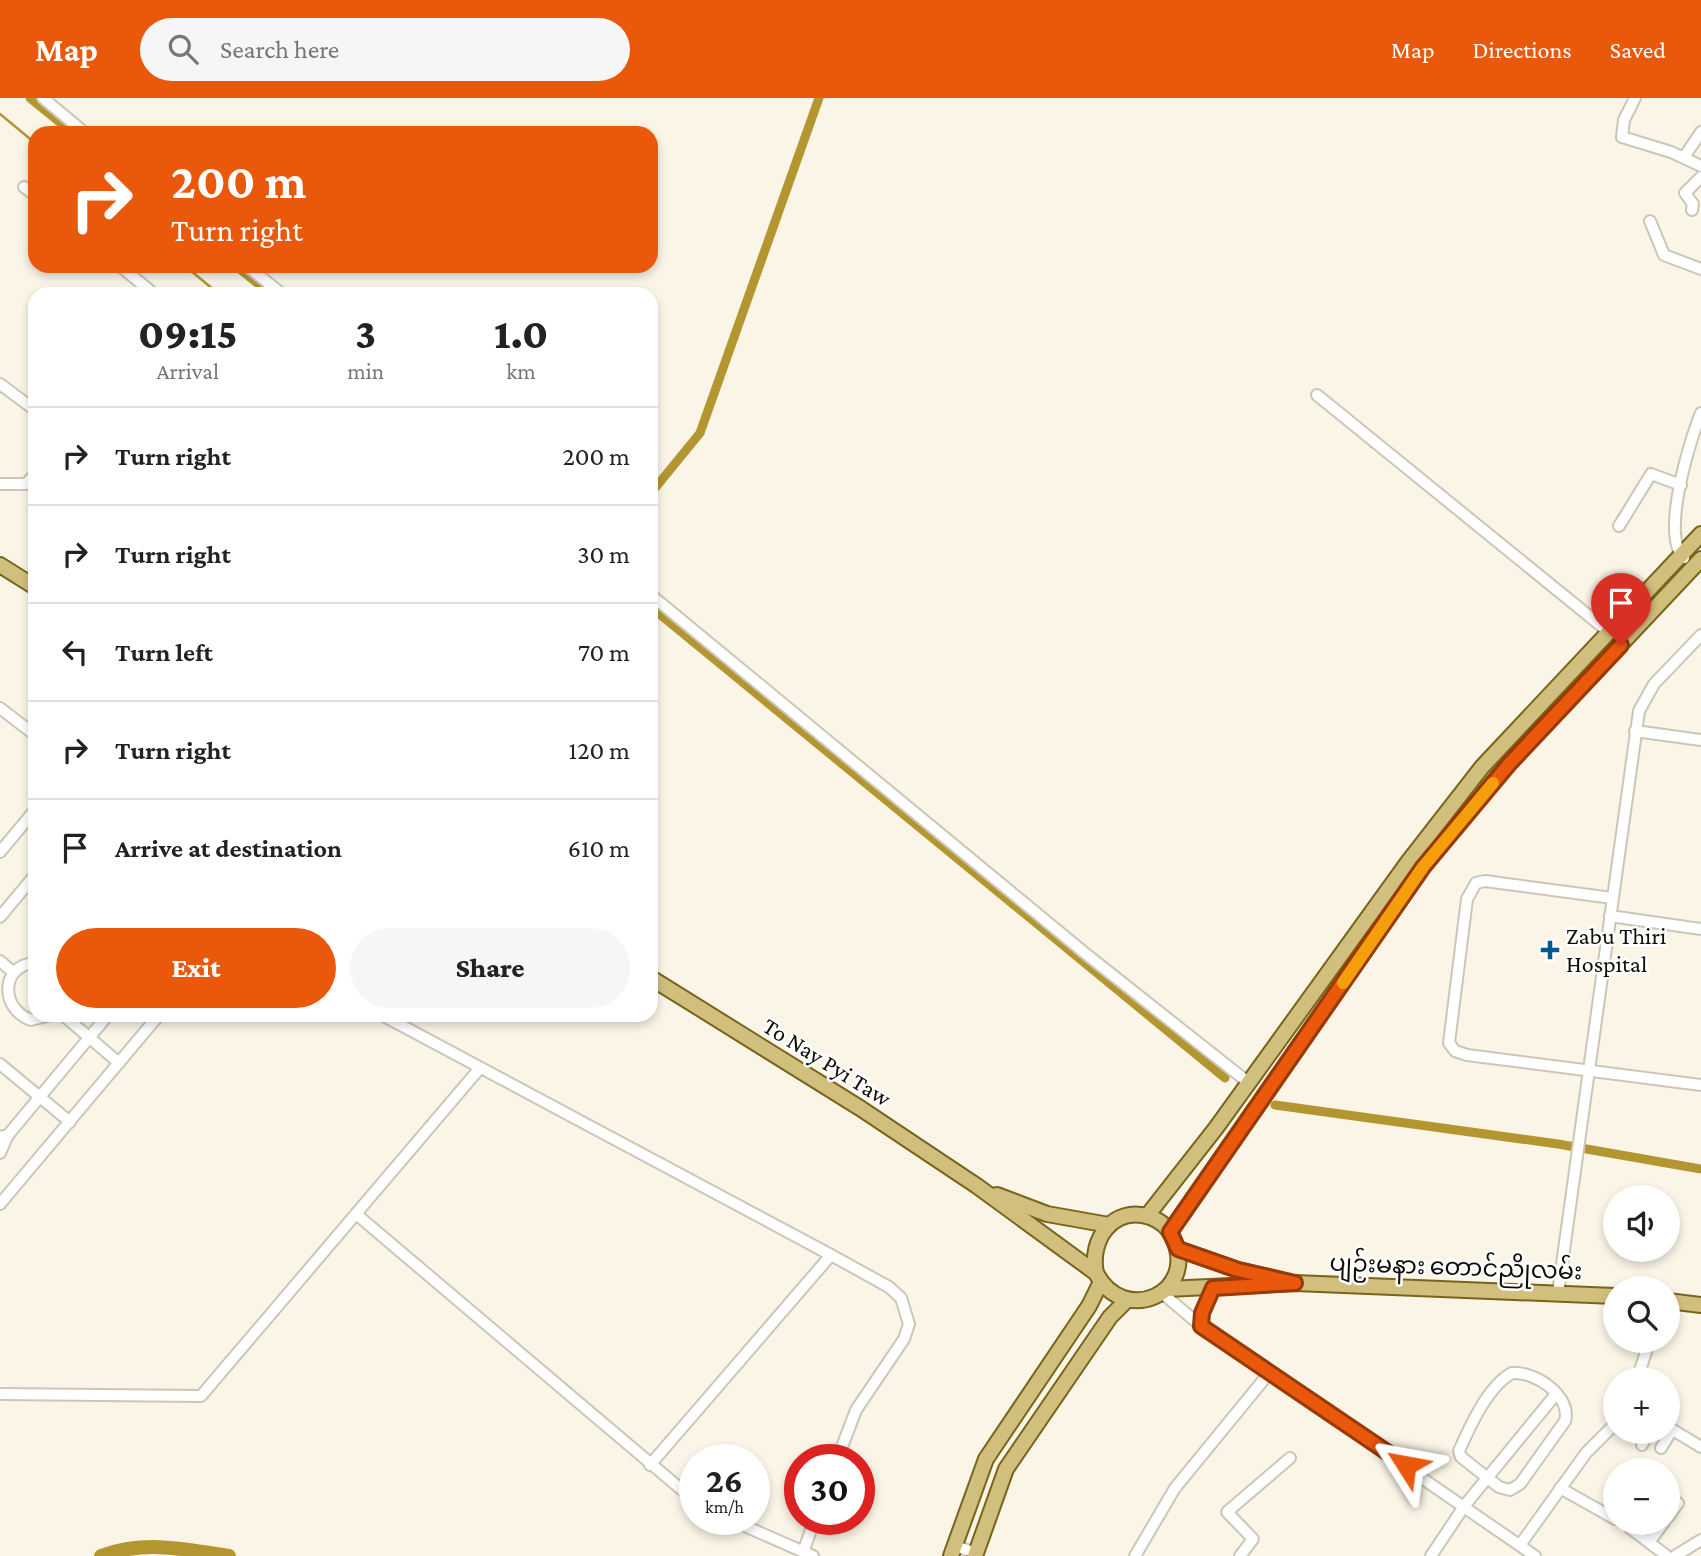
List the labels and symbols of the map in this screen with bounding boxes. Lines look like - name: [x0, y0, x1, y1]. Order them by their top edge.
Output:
- pin: [1591, 573, 1651, 645]
- place label: Zabu Thiri Hospital: [1566, 922, 1666, 977]
- marker: Zabu Thiri Hospital: [1540, 940, 1560, 960]
- street label: To Nay Pyi Taw: [758, 1012, 896, 1112]
- street label: ပျဉ်းမနား တောင်ညိုလမ်း: [1329, 1247, 1583, 1290]
- position arrow: [1369, 1428, 1443, 1502]
- speed limit sign: 30: [784, 1444, 875, 1535]

